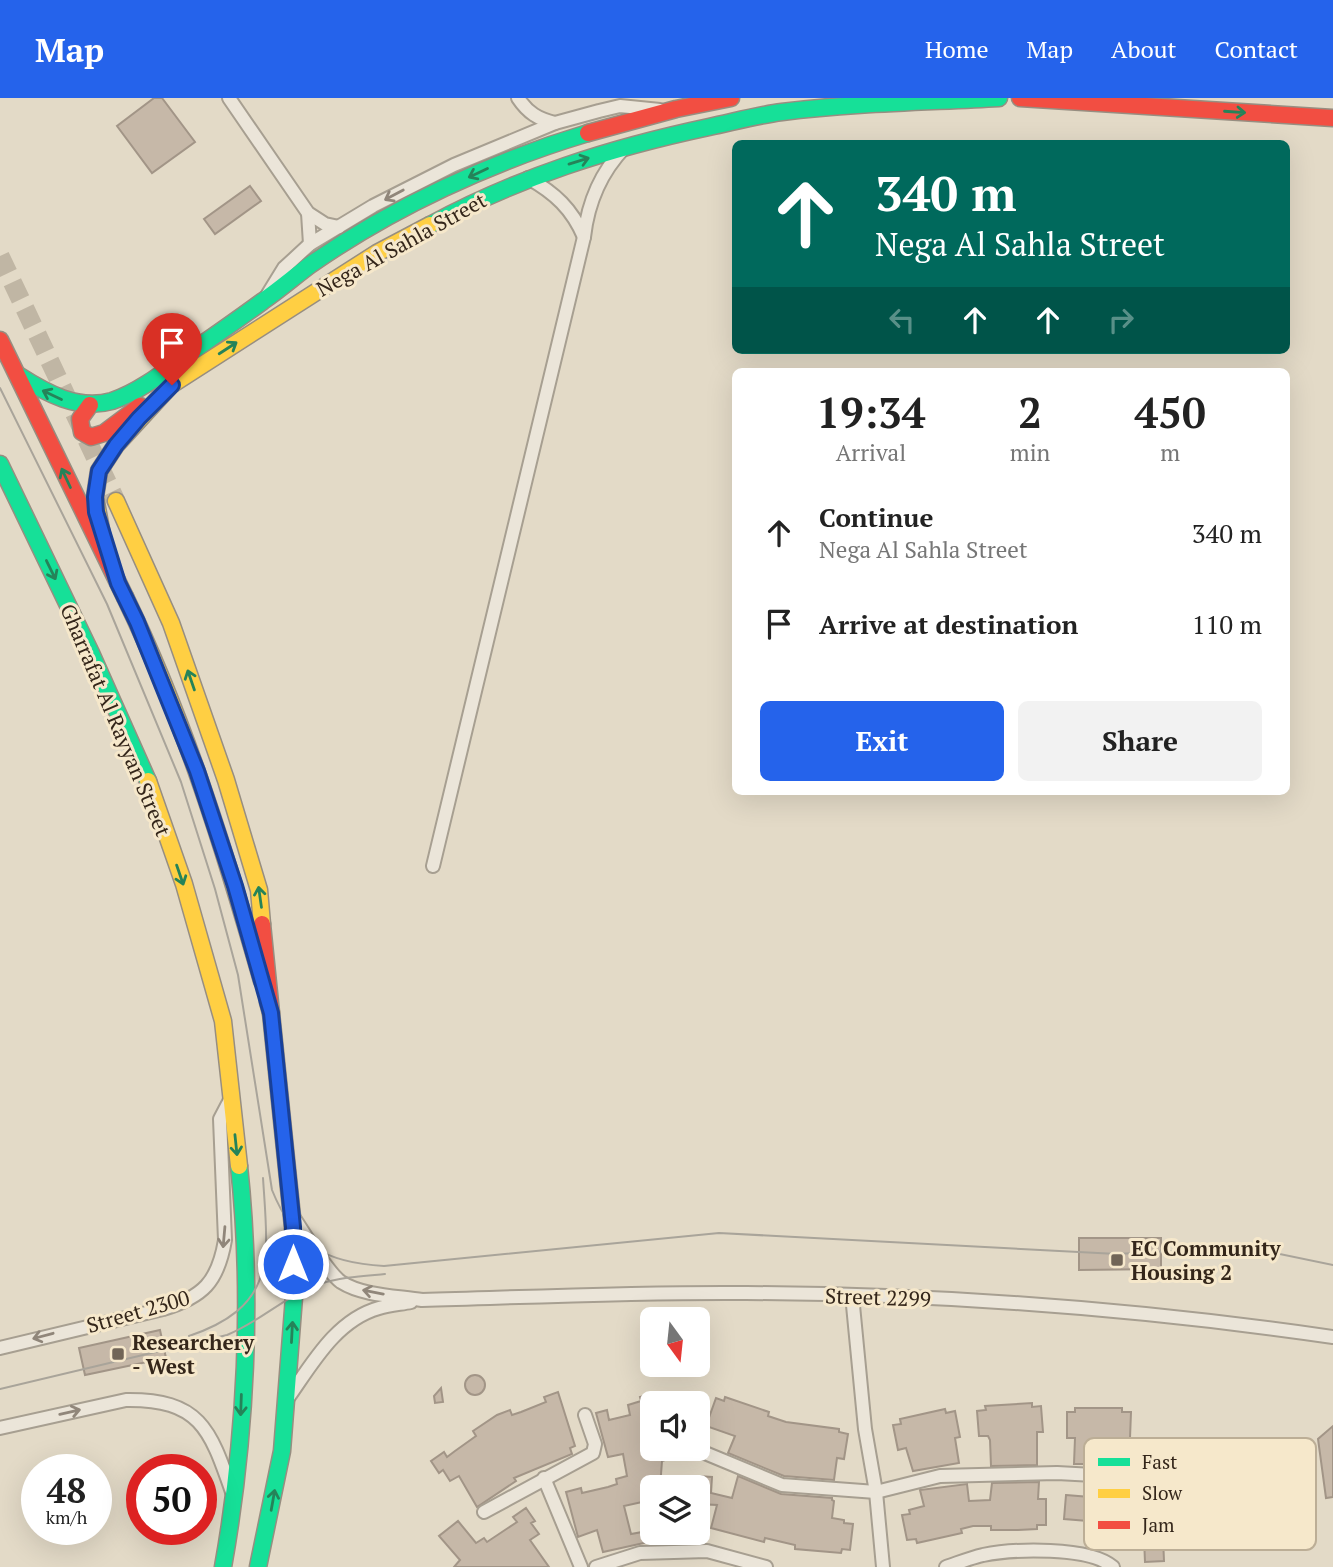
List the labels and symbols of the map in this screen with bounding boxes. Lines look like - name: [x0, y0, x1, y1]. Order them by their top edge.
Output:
- one-way arrow: [1223, 106, 1246, 119]
- one-way arrow: [568, 153, 590, 166]
- one-way arrow: [468, 168, 489, 181]
- street label: Nega Al Sahla Street: [311, 186, 491, 302]
- one-way arrow: [384, 189, 404, 203]
- pin: [142, 313, 202, 385]
- one-way arrow: [218, 340, 238, 354]
- one-way arrow: [42, 388, 63, 401]
- one-way arrow: [59, 468, 73, 489]
- one-way arrow: [45, 559, 58, 580]
- street label: Gharrafat Al Rayyan Street: [54, 599, 178, 841]
- one-way arrow: [184, 670, 196, 692]
- one-way arrow: [175, 864, 187, 886]
- one-way arrow: [253, 886, 266, 909]
- one-way arrow: [230, 1133, 243, 1156]
- one-way arrow: [217, 1225, 230, 1247]
- position arrow: [256, 1227, 330, 1301]
- place label: EC Community Housing 2: [1131, 1234, 1281, 1286]
- marker: EC Community Housing 2: [1109, 1252, 1125, 1268]
- street label: Street 2299: [825, 1281, 931, 1313]
- street label: Street 2300: [83, 1283, 193, 1339]
- one-way arrow: [362, 1284, 385, 1298]
- north arrow: [640, 1307, 710, 1377]
- one-way arrow: [285, 1320, 298, 1343]
- place label: Researchery - West: [132, 1328, 255, 1380]
- one-way arrow: [32, 1331, 54, 1344]
- marker: Researchery - West: [110, 1346, 126, 1362]
- one-way arrow: [234, 1394, 247, 1417]
- one-way arrow: [58, 1405, 81, 1419]
- legend: [1084, 1438, 1316, 1550]
- text: Fast: [1142, 1449, 1177, 1474]
- speed limit sign: 50: [126, 1454, 217, 1545]
- text: Slow: [1142, 1480, 1183, 1505]
- one-way arrow: [266, 1489, 280, 1512]
- text: Jam: [1142, 1512, 1175, 1537]

